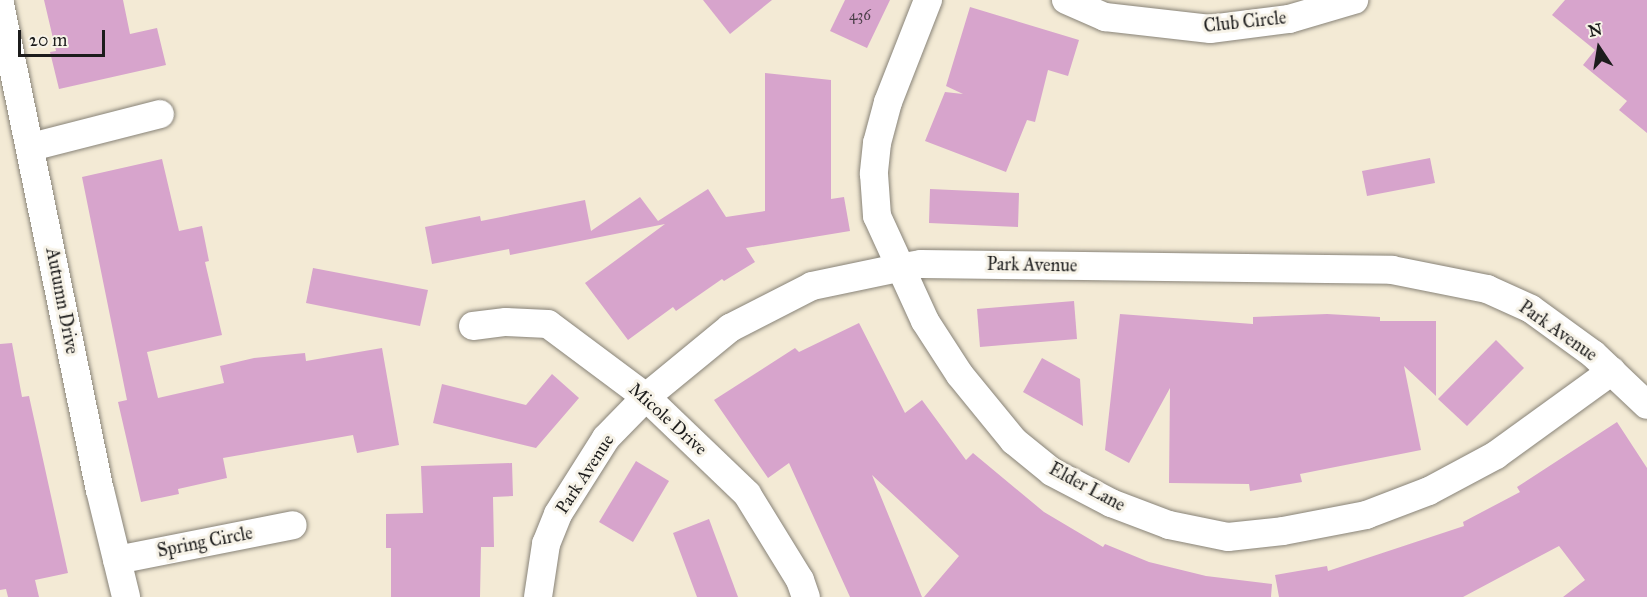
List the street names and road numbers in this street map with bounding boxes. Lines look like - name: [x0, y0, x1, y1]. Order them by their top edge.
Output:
- street label: Club Circle: [1203, 7, 1287, 37]
- street label: Autumn Drive: [41, 246, 83, 356]
- street label: Park Avenue: [987, 253, 1077, 277]
- street label: Park Avenue: [1515, 296, 1601, 366]
- street label: Micole Drive: [624, 378, 712, 460]
- street label: Park Avenue: [551, 430, 619, 518]
- street label: Elder Lane: [1045, 458, 1129, 516]
- street label: Spring Circle: [155, 522, 255, 562]

